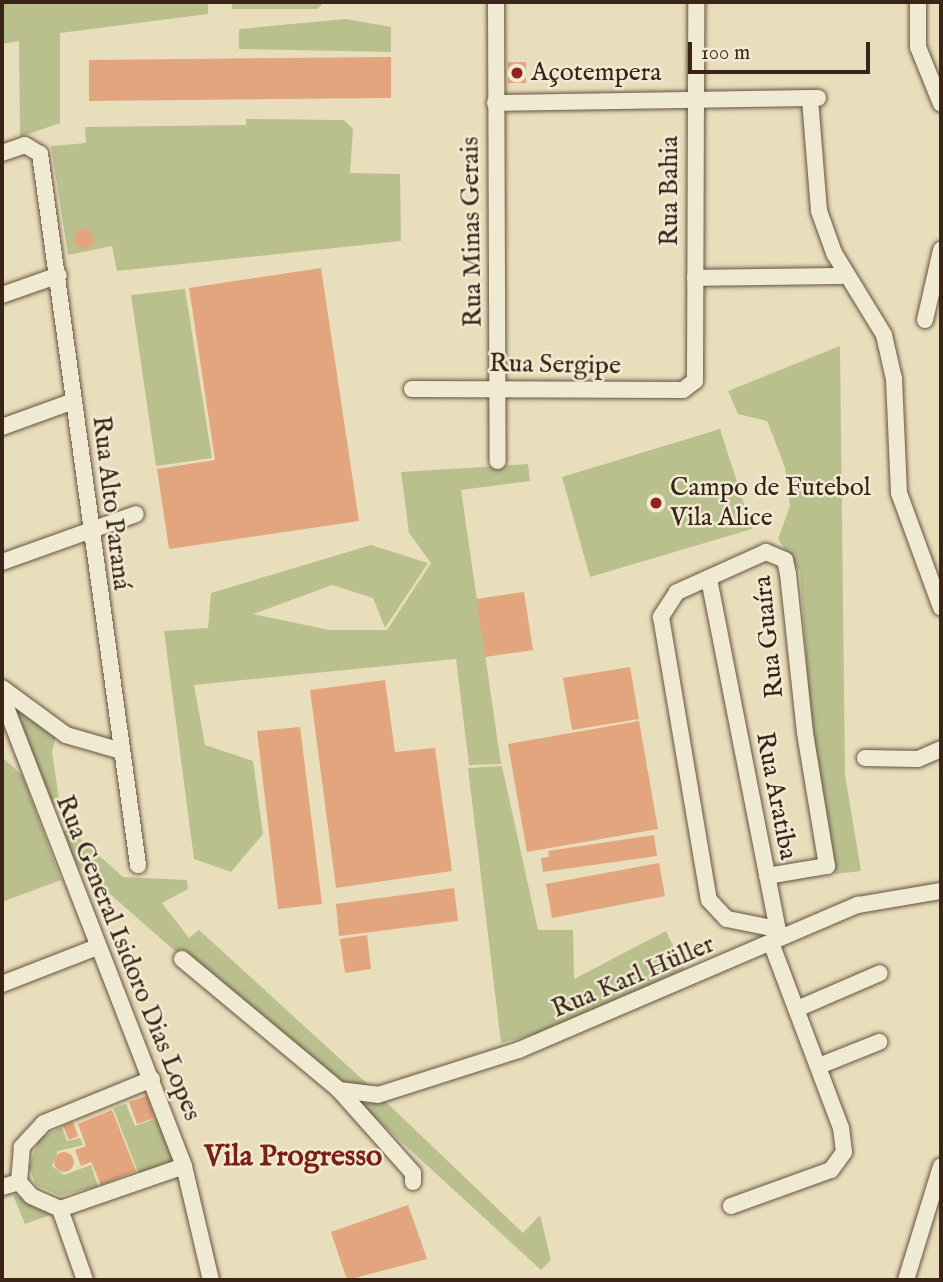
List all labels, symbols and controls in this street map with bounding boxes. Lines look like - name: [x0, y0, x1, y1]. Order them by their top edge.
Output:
- scale bar: [691, 28, 873, 72]
- text: 100 m: [701, 40, 750, 67]
- place label: Açotempera: [531, 57, 661, 89]
- marker: Açotempera: [509, 65, 525, 81]
- street label: Rua Minas Gerais: [455, 136, 489, 328]
- street label: Rua Bahia: [654, 136, 686, 246]
- street label: Rua Sergipe: [489, 348, 621, 382]
- street label: Rua Alto Paraná: [85, 414, 137, 592]
- place label: Campo de Futebol Vila Alice: [670, 472, 871, 534]
- marker: Campo de Futebol Vila Alice: [648, 495, 664, 511]
- street label: Rua Guaíra: [747, 574, 791, 700]
- street label: Rua Aratiba: [748, 730, 804, 862]
- street label: Rua General Isidoro Dias Lopes: [48, 791, 208, 1125]
- street label: Rua Karl Hüller: [547, 929, 719, 1025]
- district label: Vila Progresso: [204, 1139, 382, 1175]

